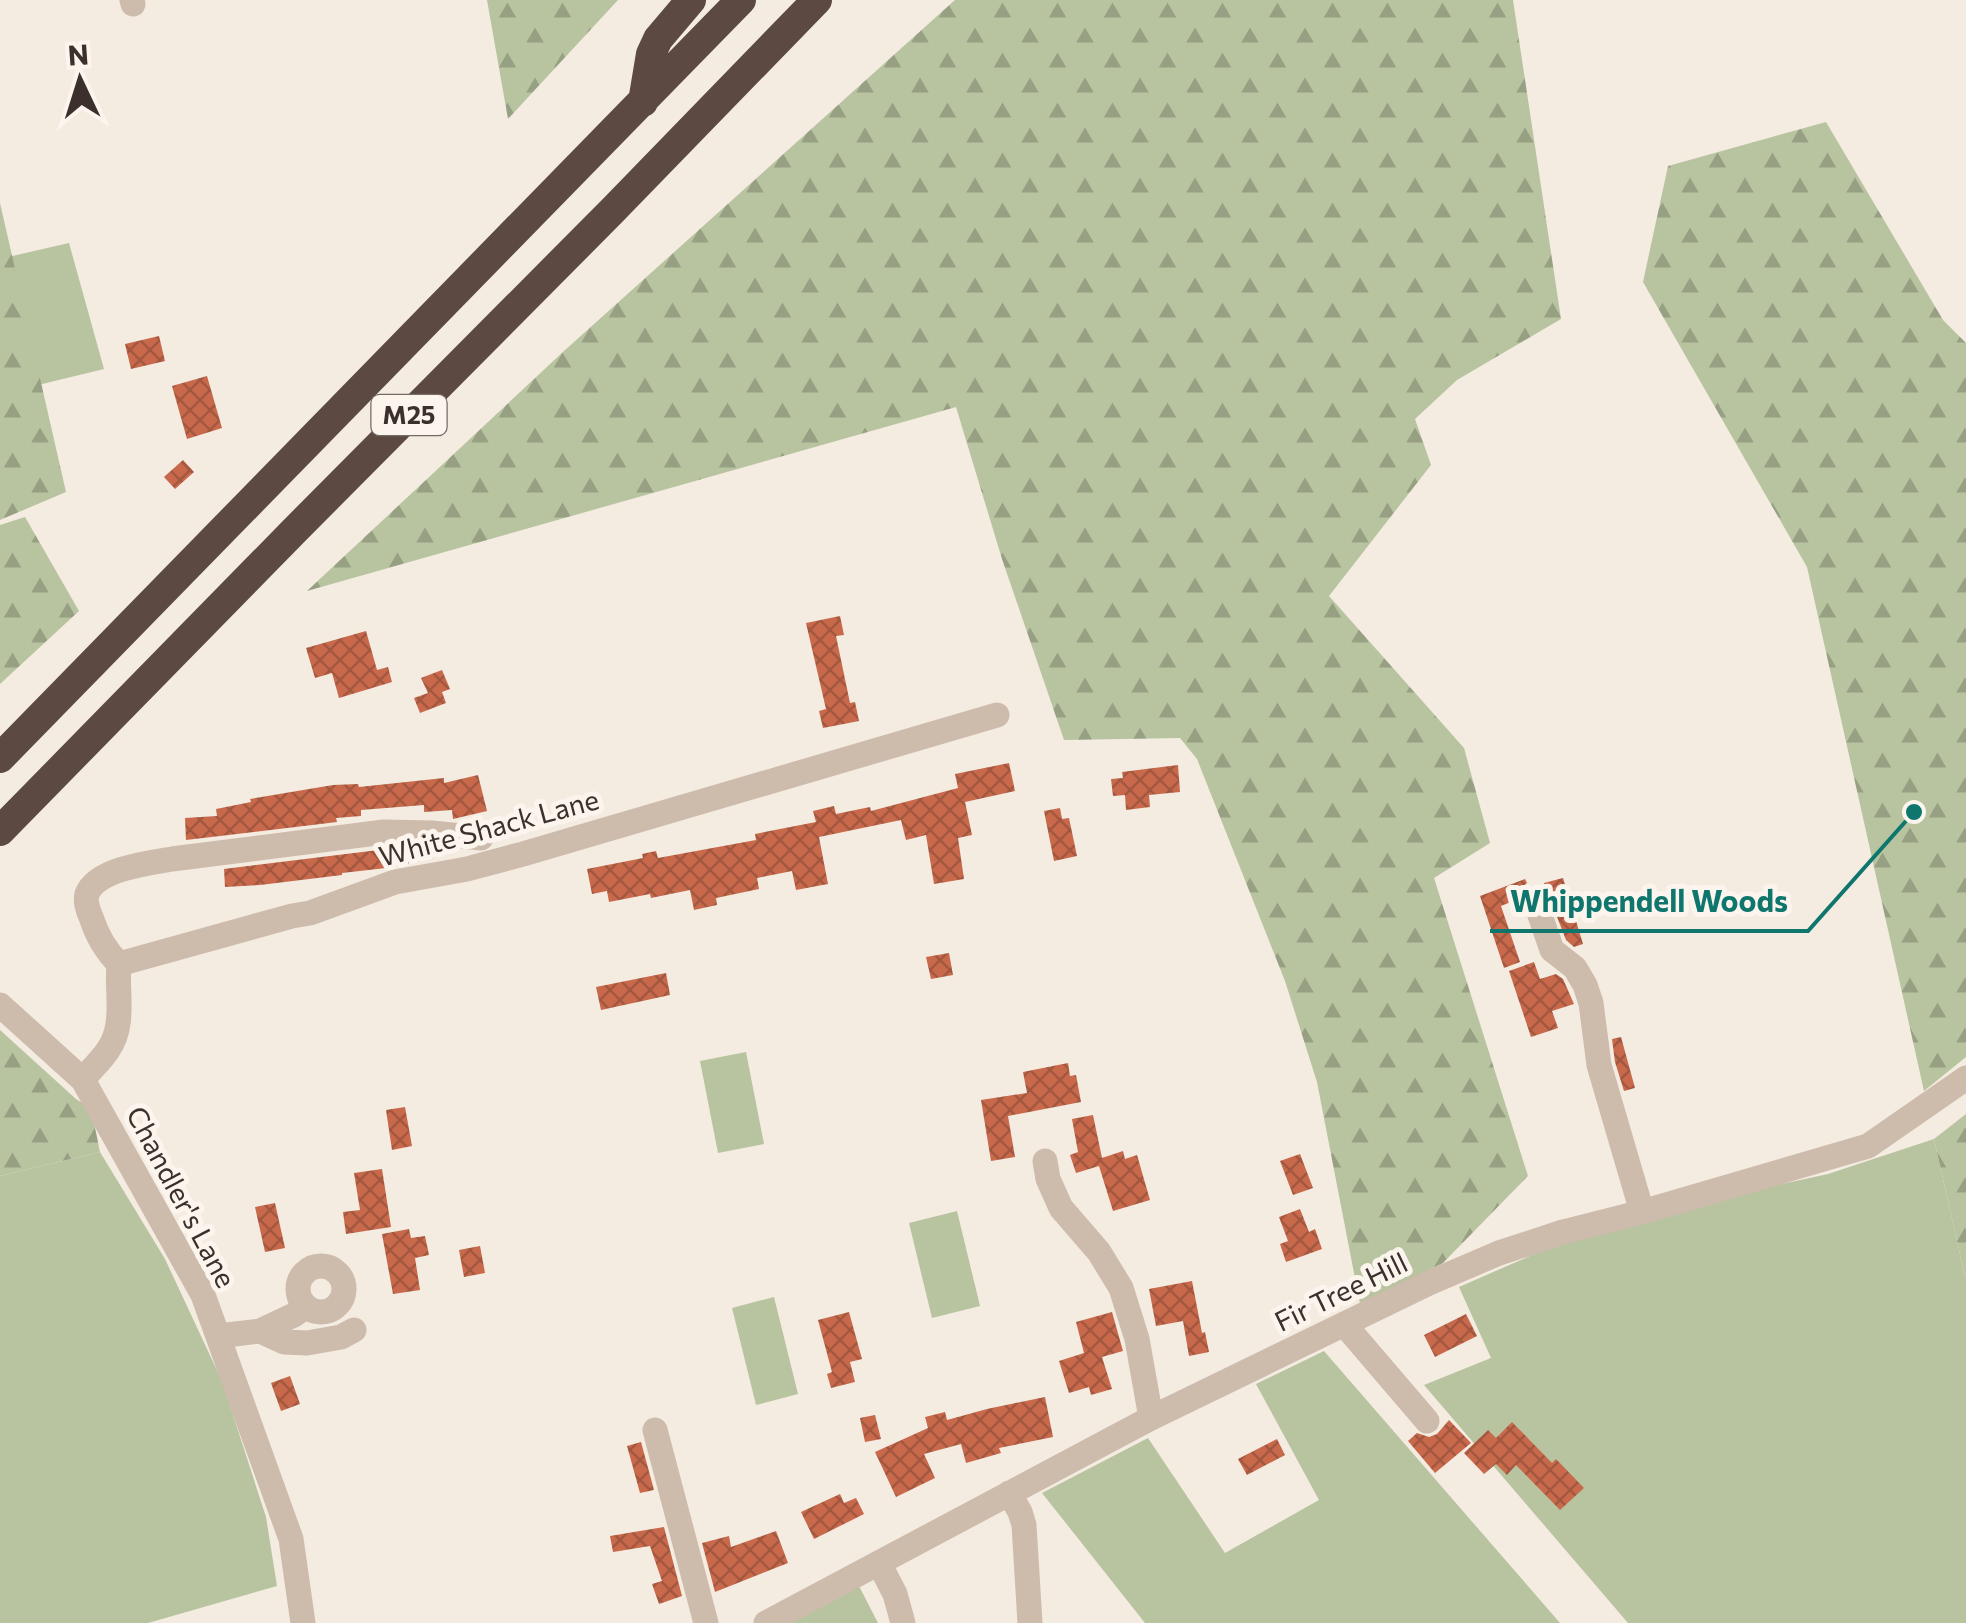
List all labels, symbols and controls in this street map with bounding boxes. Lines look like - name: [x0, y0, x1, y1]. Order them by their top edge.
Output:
- north arrow: [30, 30, 130, 130]
- text: N: [67, 36, 90, 72]
- road number: M25: [372, 395, 446, 435]
- street label: White Shack Lane: [375, 781, 602, 873]
- callout: Whippendell Woods: [1490, 871, 1808, 931]
- text: Whippendell Woods: [1510, 881, 1788, 918]
- street label: Chandler's Lane: [120, 1100, 244, 1293]
- street label: Fir Tree Hill: [1269, 1244, 1412, 1338]

